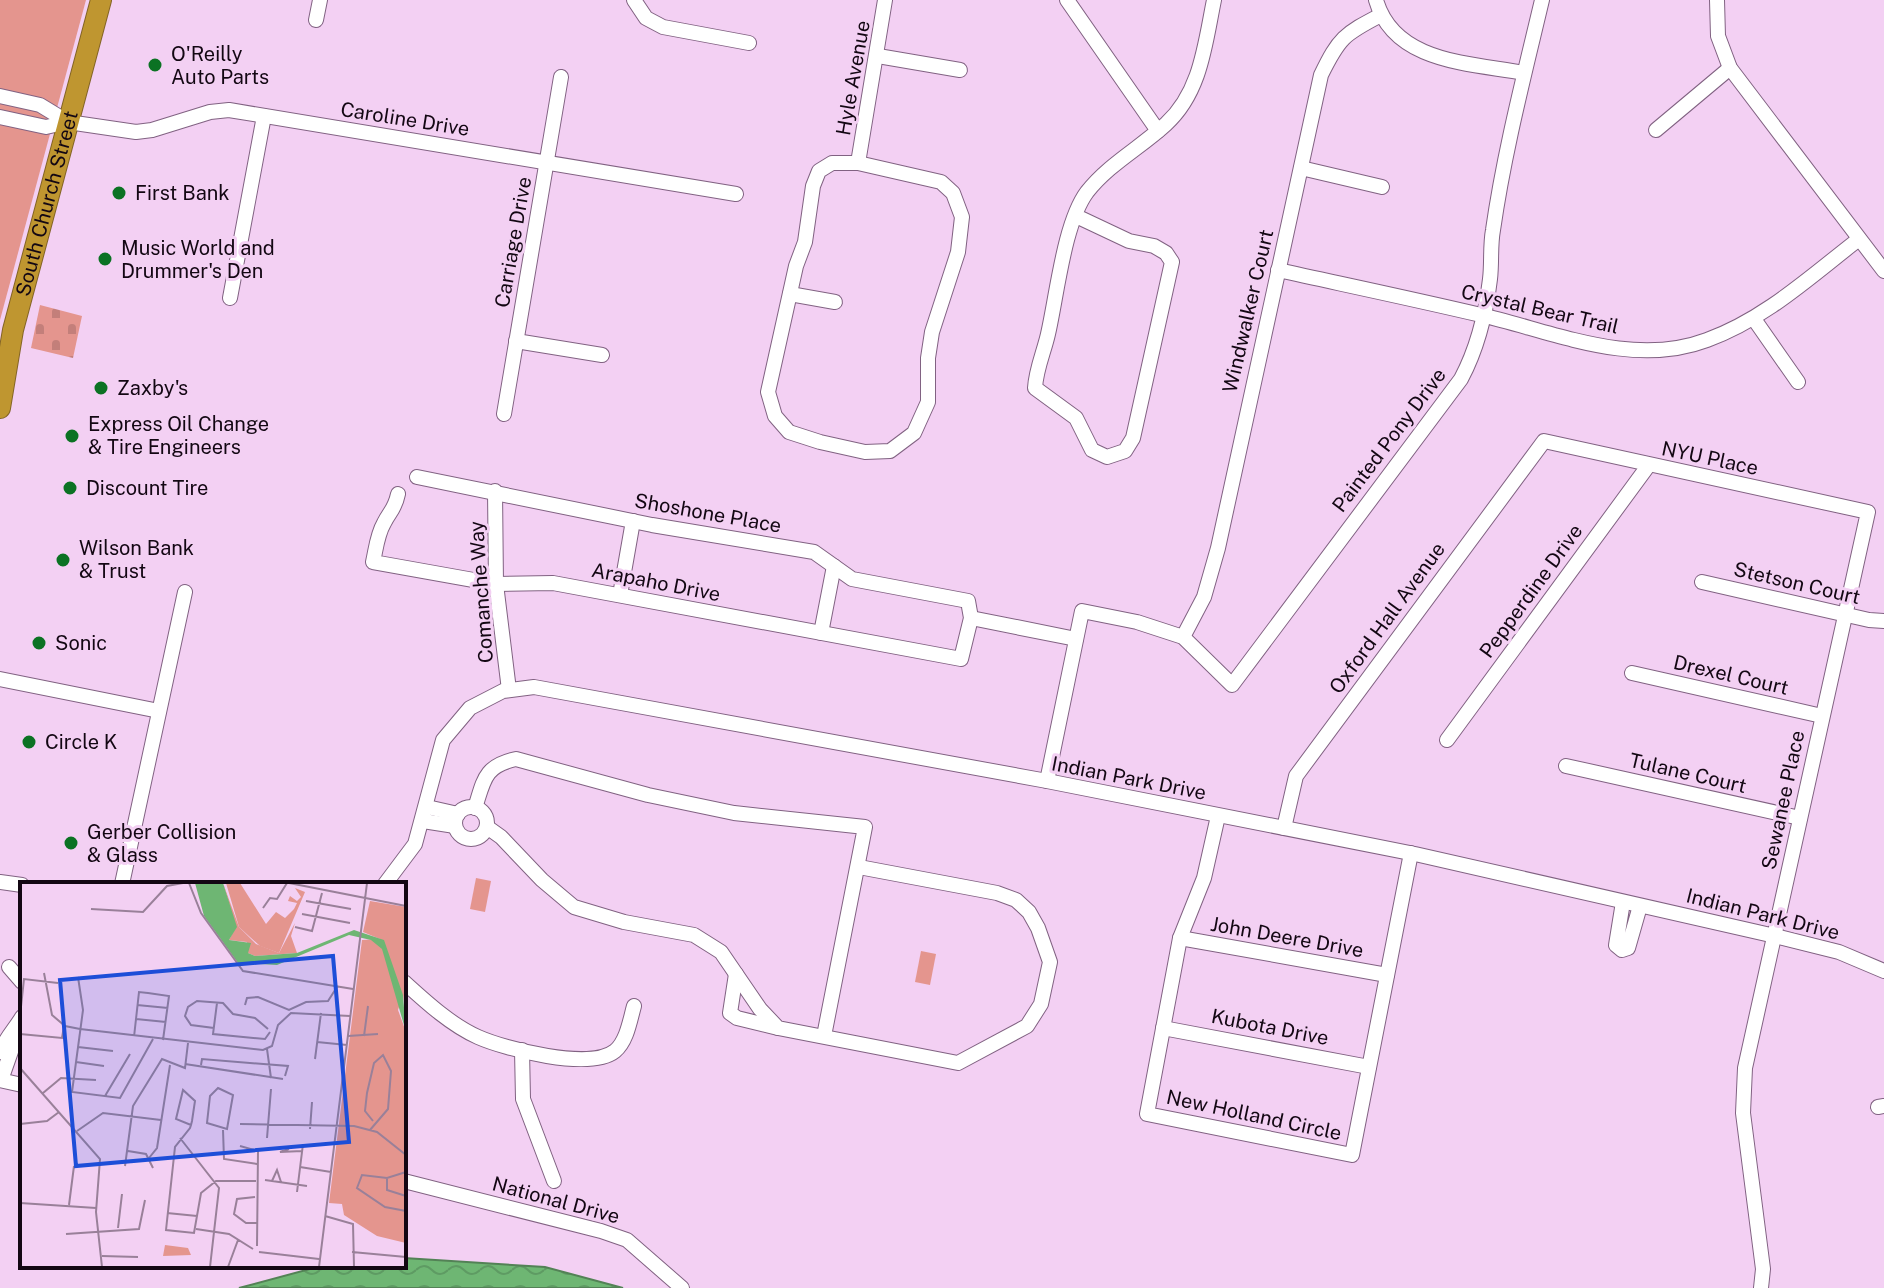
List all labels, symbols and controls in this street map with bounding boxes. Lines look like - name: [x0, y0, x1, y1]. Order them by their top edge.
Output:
- street label: Hyle Avenue: [831, 19, 875, 137]
- place label: O'Reilly Auto Parts: [171, 42, 269, 89]
- marker: O'Reilly Auto Parts: [146, 56, 164, 74]
- street label: Caroline Drive: [339, 97, 471, 141]
- street label: South Church Street: [11, 108, 83, 299]
- street label: Carriage Drive: [490, 175, 536, 309]
- place label: First Bank: [135, 181, 230, 205]
- marker: First Bank: [110, 184, 128, 202]
- street label: Windwalker Court: [1218, 227, 1278, 395]
- place label: Music World and Drummer's Den: [121, 236, 275, 283]
- marker: Music World and Drummer's Den: [96, 250, 114, 268]
- street label: Crystal Bear Trail: [1459, 279, 1621, 339]
- street label: Painted Pony Drive: [1327, 363, 1451, 517]
- place label: Zaxby's: [117, 376, 188, 400]
- marker: Zaxby's: [92, 379, 110, 397]
- place label: Express Oil Change & Tire Engineers: [88, 412, 269, 459]
- marker: Express Oil Change & Tire Engineers: [63, 427, 81, 445]
- street label: NYU Place: [1660, 436, 1760, 480]
- place label: Discount Tire: [86, 476, 208, 500]
- marker: Discount Tire: [61, 479, 79, 497]
- street label: Shoshone Place: [633, 488, 783, 538]
- street label: Comanche Way: [464, 520, 498, 664]
- street label: Pepperdine Drive: [1474, 520, 1588, 662]
- place label: Wilson Bank & Trust: [79, 536, 194, 583]
- street label: Oxford Hall Avenue: [1324, 538, 1450, 698]
- marker: Wilson Bank & Trust: [54, 551, 72, 569]
- street label: Stetson Court: [1731, 557, 1863, 609]
- street label: Arapaho Drive: [589, 558, 723, 606]
- place label: Sonic: [55, 631, 107, 655]
- marker: Sonic: [30, 634, 48, 652]
- street label: Drexel Court: [1671, 650, 1791, 700]
- street label: Sewanee Place: [1757, 728, 1809, 872]
- place label: Circle K: [45, 730, 118, 754]
- marker: Circle K: [20, 733, 38, 751]
- street label: Tulane Court: [1627, 748, 1749, 798]
- street label: Indian Park Drive: [1050, 751, 1208, 805]
- place label: Gerber Collision & Glass: [87, 820, 236, 867]
- marker: Gerber Collision & Glass: [62, 834, 80, 852]
- inset map: [20, 882, 406, 1268]
- street label: Indian Park Drive: [1684, 883, 1842, 945]
- street label: John Deere Drive: [1209, 912, 1365, 962]
- street label: Kubota Drive: [1209, 1004, 1331, 1050]
- street label: New Holland Circle: [1164, 1085, 1344, 1145]
- street label: National Drive: [490, 1171, 622, 1229]

